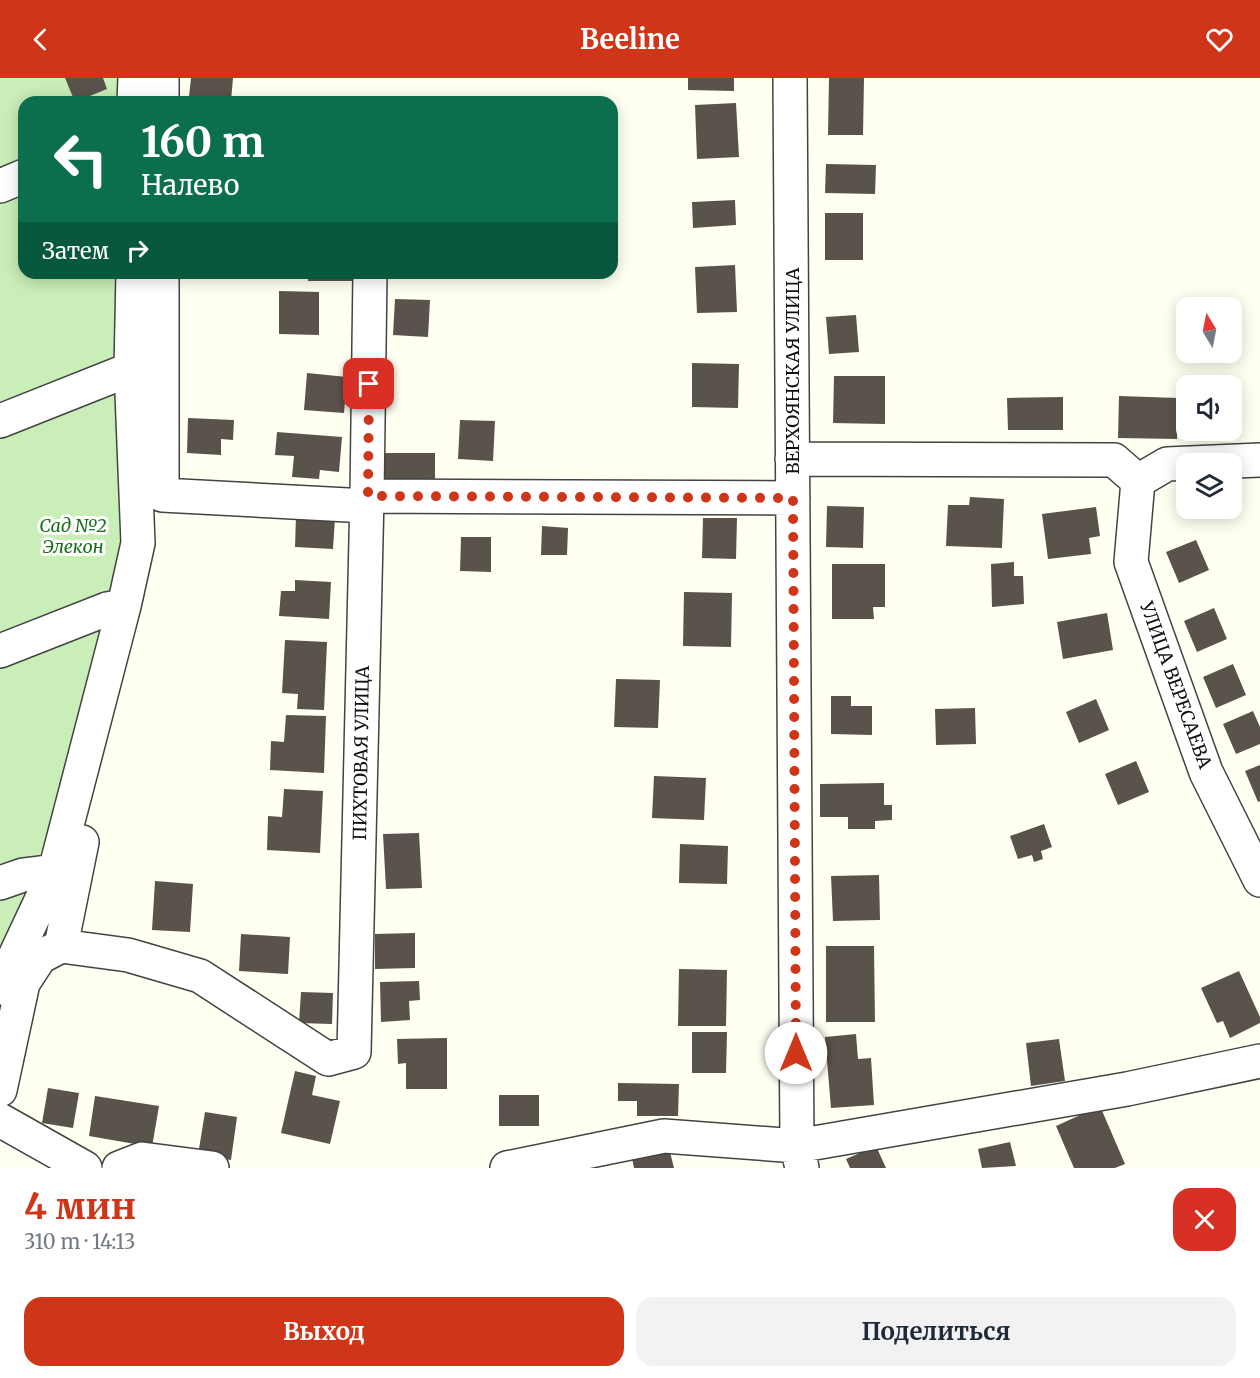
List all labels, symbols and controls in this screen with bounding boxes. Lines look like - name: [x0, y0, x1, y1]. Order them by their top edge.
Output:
- text: Beeline: [580, 22, 680, 56]
- icon: back: [24, 23, 57, 56]
- icon: heart: [1203, 23, 1236, 56]
- text: 160 m: [141, 116, 265, 168]
- icon: left: [42, 120, 120, 198]
- text: Налево: [141, 168, 239, 202]
- icon: right: [121, 234, 154, 267]
- text: Затем: [42, 237, 109, 265]
- street label: ВЕРХОЯНСКАЯ УЛИЦА: [781, 267, 804, 474]
- north arrow: [1176, 297, 1242, 363]
- map controls: [1176, 297, 1242, 519]
- pin: [343, 358, 394, 409]
- icon: arrive: [352, 367, 385, 400]
- button: sound: [1176, 375, 1242, 441]
- button: layers: [1176, 453, 1242, 519]
- park label: Сад №2 Элекон: [39, 514, 107, 558]
- street label: УЛИЦА ВЕРЕСАЕВА: [1135, 597, 1217, 772]
- street label: ПИХТОВАЯ УЛИЦА: [348, 665, 374, 840]
- position arrow: [764, 1021, 828, 1085]
- text: 4 мин: [24, 1184, 136, 1229]
- button: close: [1173, 1188, 1236, 1251]
- text: 310 m · 14:13: [24, 1229, 135, 1254]
- button: Выход: [24, 1297, 624, 1366]
- button: Поделиться: [636, 1297, 1236, 1366]

